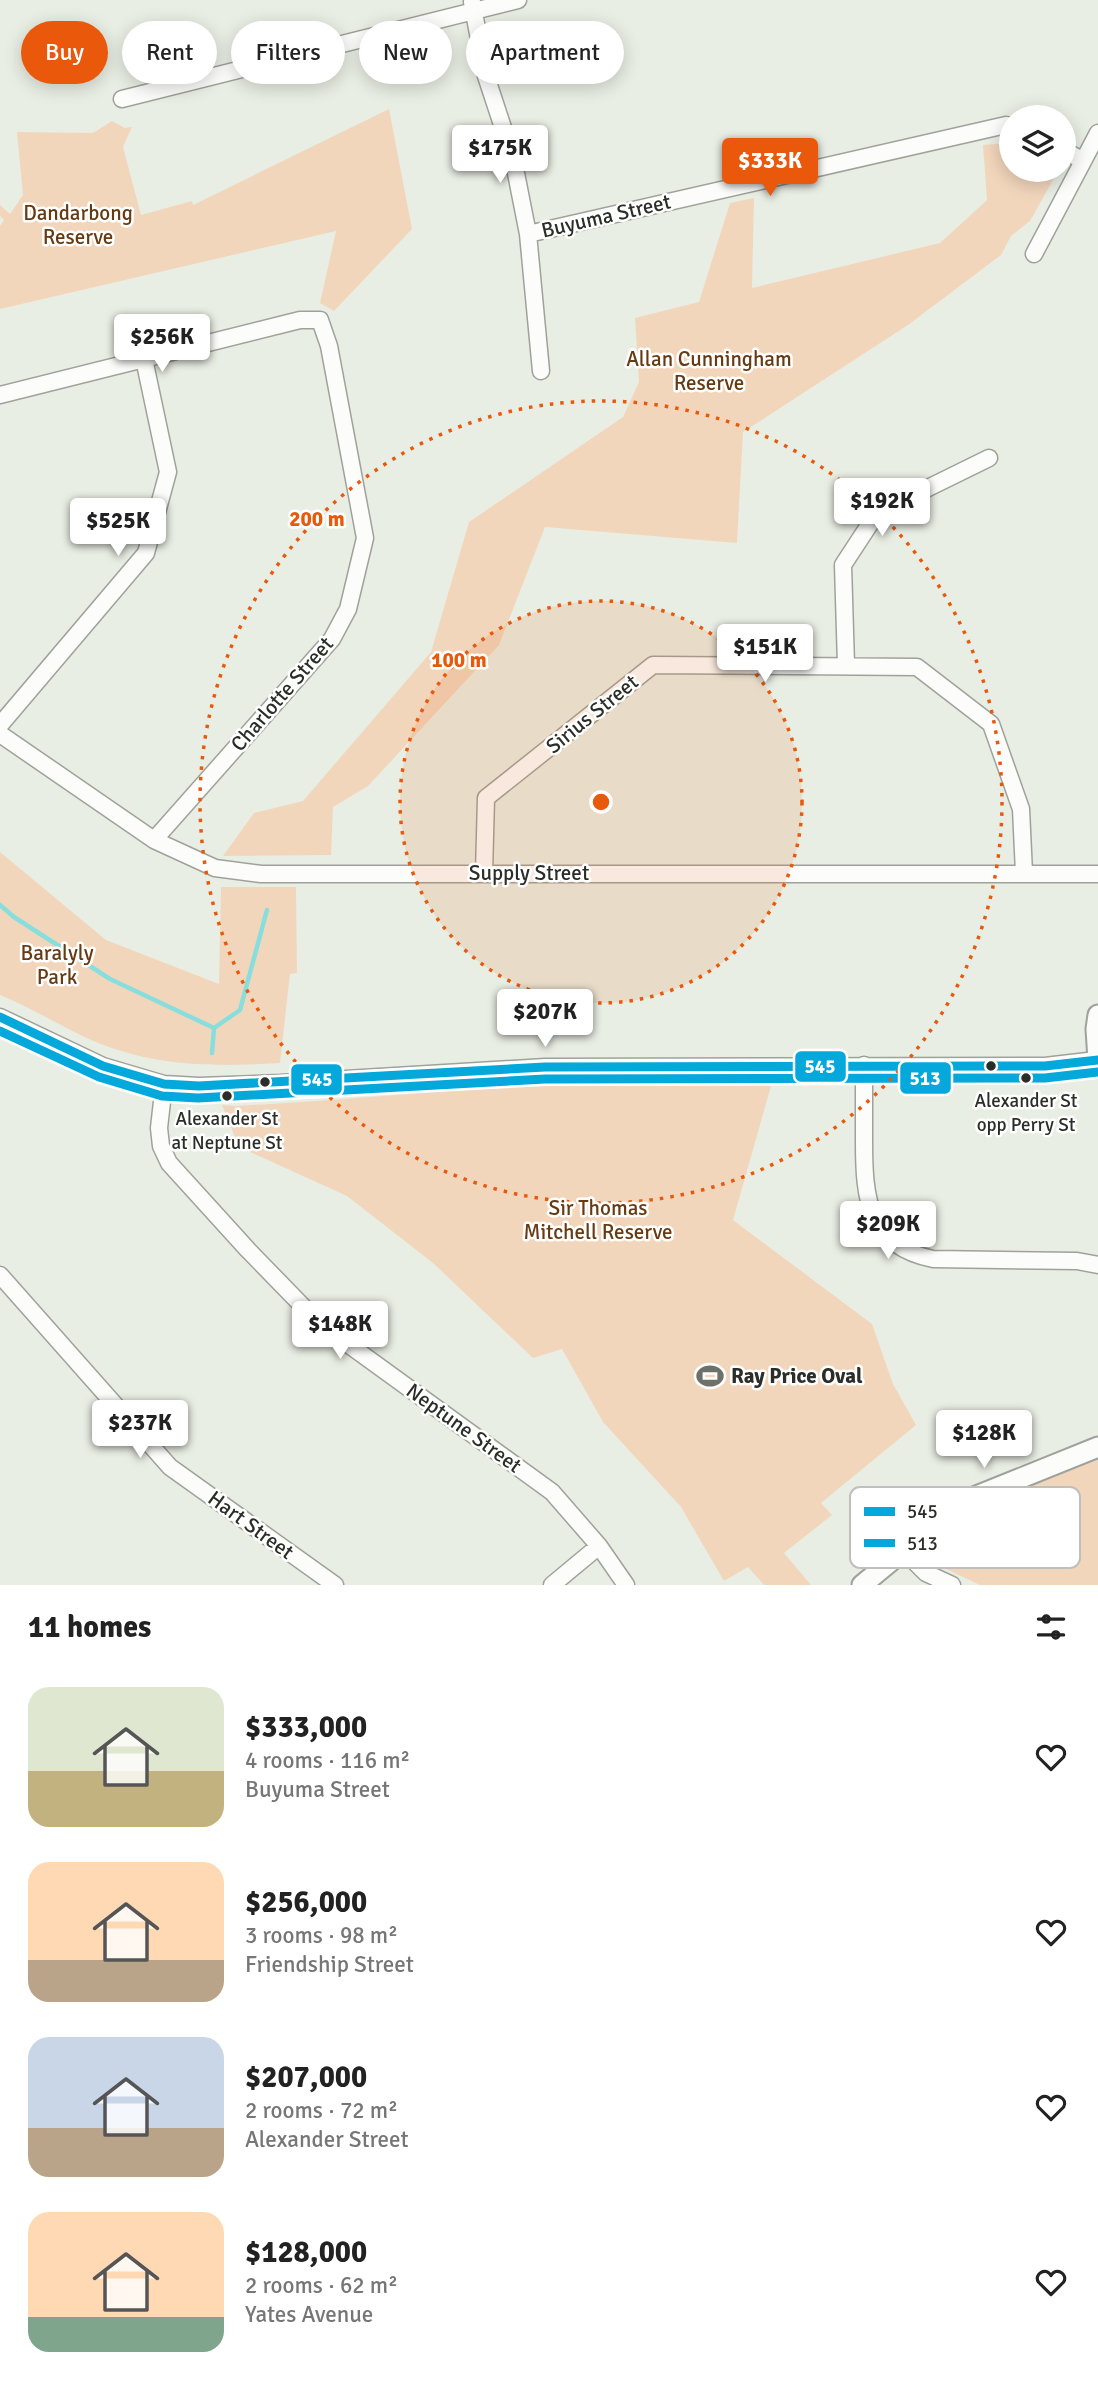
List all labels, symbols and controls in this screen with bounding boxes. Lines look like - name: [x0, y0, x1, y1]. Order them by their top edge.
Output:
- chip: Buy: [21, 21, 108, 84]
- chip: Rent: [122, 21, 217, 84]
- chip: Filters: [231, 21, 345, 84]
- chip: New: [359, 21, 452, 84]
- chip: Apartment: [466, 21, 624, 84]
- map controls: [999, 105, 1076, 182]
- button: layers: [999, 105, 1076, 182]
- pin: $175K: [451, 125, 549, 185]
- text: $175K: [468, 133, 532, 162]
- pin: $333K: [721, 138, 819, 198]
- text: $333K: [738, 146, 802, 175]
- street label: Buyuma Street: [539, 188, 673, 244]
- park label: Dandarbong Reserve: [23, 200, 133, 250]
- pin: $256K: [113, 314, 211, 374]
- text: $256K: [130, 322, 194, 351]
- park label: Allan Cunningham Reserve: [626, 346, 792, 396]
- pin: $192K: [833, 478, 931, 538]
- text: $192K: [850, 486, 914, 515]
- pin: $525K: [69, 498, 167, 558]
- text: $525K: [86, 506, 150, 535]
- text: 200 m: [289, 506, 345, 532]
- pin: $151K: [716, 624, 814, 684]
- street label: Charlotte Street: [225, 631, 339, 757]
- text: $151K: [733, 632, 797, 661]
- text: 100 m: [431, 647, 487, 673]
- street label: Sirius Street: [541, 669, 643, 759]
- centre of rings: [589, 790, 613, 814]
- street label: Supply Street: [469, 860, 589, 886]
- park label: Baralyly Park: [20, 940, 94, 990]
- pin: $207K: [496, 990, 594, 1049]
- text: $207K: [513, 997, 577, 1026]
- line badge: 545: [794, 1050, 847, 1083]
- text: 545: [805, 1055, 835, 1079]
- unlabelled marker: [984, 1059, 998, 1073]
- line badge: 513: [899, 1061, 952, 1095]
- line badge: 545: [290, 1063, 343, 1096]
- text: 513: [910, 1067, 940, 1091]
- text: 545: [302, 1068, 332, 1092]
- marker: Alexander St opp Perry St: [1019, 1071, 1033, 1085]
- unlabelled marker: [258, 1075, 272, 1089]
- marker: Alexander St at Neptune St: [220, 1089, 234, 1103]
- place label: Alexander St opp Perry St: [975, 1089, 1078, 1137]
- place label: Alexander St at Neptune St: [171, 1107, 283, 1155]
- park label: Sir Thomas Mitchell Reserve: [524, 1195, 672, 1245]
- pin: $209K: [839, 1202, 937, 1261]
- text: $209K: [856, 1209, 920, 1238]
- pin: $148K: [291, 1302, 389, 1361]
- text: $148K: [308, 1309, 372, 1338]
- sports icon: Ray Price Oval: [695, 1361, 725, 1391]
- place label: Ray Price Oval: [731, 1363, 863, 1389]
- street label: Neptune Street: [401, 1377, 527, 1479]
- pin: $237K: [91, 1400, 189, 1460]
- text: $237K: [108, 1408, 172, 1437]
- pin: $128K: [935, 1410, 1033, 1470]
- text: $128K: [952, 1418, 1016, 1447]
- street label: Hart Street: [203, 1485, 299, 1565]
- legend: [850, 1487, 1080, 1568]
- text: 545: [907, 1500, 938, 1524]
- text: 513: [907, 1532, 938, 1556]
- icon: filters: [1032, 1608, 1070, 1646]
- text: 11 homes: [28, 1609, 151, 1646]
- text: $333,000: [245, 1709, 367, 1746]
- icon: home: [84, 1715, 168, 1799]
- icon: heart: [1032, 1738, 1070, 1776]
- text: 4 rooms · 116 m²: [245, 1746, 410, 1775]
- text: Buyuma Street: [245, 1775, 390, 1804]
- text: $256,000: [245, 1884, 367, 1921]
- icon: home: [84, 1890, 168, 1974]
- icon: heart: [1032, 1913, 1070, 1951]
- text: 3 rooms · 98 m²: [245, 1921, 398, 1950]
- text: Friendship Street: [245, 1950, 414, 1979]
- text: $207,000: [245, 2059, 367, 2096]
- icon: home: [84, 2065, 168, 2149]
- icon: heart: [1032, 2088, 1070, 2126]
- text: 2 rooms · 72 m²: [245, 2096, 398, 2125]
- text: Alexander Street: [245, 2125, 409, 2154]
- text: $128,000: [245, 2234, 367, 2271]
- icon: home: [84, 2240, 168, 2324]
- icon: heart: [1032, 2263, 1070, 2301]
- text: 2 rooms · 62 m²: [245, 2271, 398, 2300]
- text: Yates Avenue: [245, 2300, 373, 2329]

